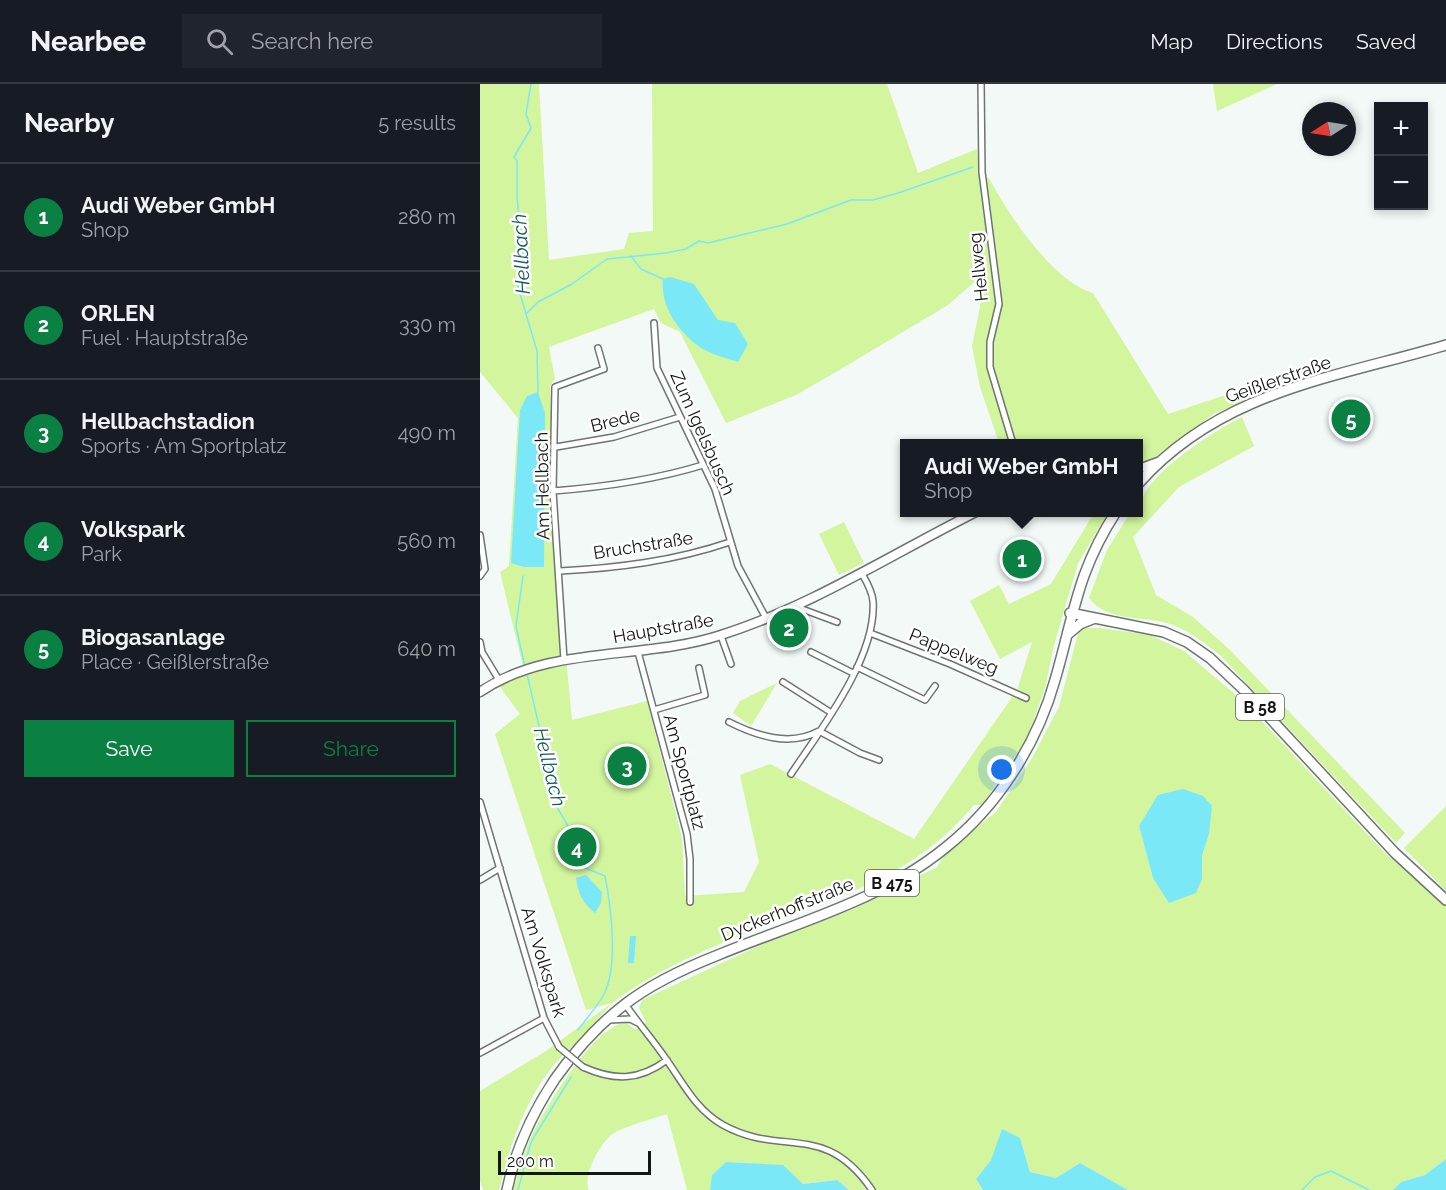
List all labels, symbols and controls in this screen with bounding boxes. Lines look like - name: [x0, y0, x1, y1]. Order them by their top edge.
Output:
- search box: [182, 14, 602, 68]
- text: Nearbee: [30, 25, 146, 58]
- icon: search: [203, 25, 236, 58]
- text: Search here: [251, 28, 373, 54]
- text: Map: [1150, 29, 1193, 54]
- text: Directions: [1226, 29, 1323, 54]
- text: Saved: [1356, 29, 1416, 54]
- north arrow: [1302, 102, 1356, 156]
- map controls: [1374, 102, 1428, 210]
- button: +: [1374, 102, 1428, 156]
- text: Nearby: [24, 108, 114, 138]
- text: 5 results: [378, 111, 456, 135]
- button: −: [1374, 156, 1428, 210]
- text: Audi Weber GmbH: [81, 192, 275, 218]
- text: 1: [39, 205, 48, 229]
- text: 280 m: [398, 205, 456, 229]
- water label: Hellbach: [507, 213, 535, 295]
- text: Shop: [81, 218, 129, 242]
- street label: Hellweg: [964, 231, 992, 303]
- text: ORLEN: [81, 300, 155, 326]
- text: 2: [38, 313, 49, 337]
- text: 330 m: [399, 313, 456, 337]
- text: Fuel · Hauptstraße: [81, 326, 248, 350]
- street label: Geißlerstraße: [1222, 351, 1334, 407]
- street label: Zum Igelsbusch: [666, 368, 740, 498]
- pin: 5: [1332, 396, 1370, 442]
- street label: Brede: [588, 404, 642, 436]
- text: Hellbachstadion: [81, 408, 255, 434]
- text: 3: [38, 421, 49, 445]
- text: 490 m: [398, 421, 456, 445]
- street label: Am Hellbach: [531, 432, 553, 540]
- text: Sports · Am Sportplatz: [81, 434, 286, 458]
- popup: [900, 439, 1143, 517]
- text: Audi Weber GmbH: [924, 453, 1119, 479]
- text: Shop: [924, 479, 972, 503]
- text: Volkspark: [81, 516, 185, 542]
- street label: Bruchstraße: [592, 527, 695, 563]
- text: 4: [38, 529, 49, 553]
- text: 560 m: [397, 529, 456, 553]
- pin: 1: [1002, 536, 1042, 582]
- text: Park: [81, 542, 122, 566]
- pin: 2: [770, 606, 808, 650]
- street label: Hauptstraße: [611, 609, 715, 647]
- text: Biogasanlage: [81, 624, 225, 650]
- street label: Pappelweg: [906, 624, 1002, 678]
- text: 5: [38, 637, 49, 661]
- text: 640 m: [397, 637, 456, 661]
- text: Place · Geißlerstraße: [81, 650, 269, 674]
- road number: B 58: [1236, 694, 1284, 720]
- street label: Am Sportplatz: [659, 712, 711, 832]
- button: Save: [24, 720, 234, 777]
- button: Share: [246, 720, 456, 777]
- water label: Hellbach: [529, 725, 571, 809]
- pin: 3: [608, 744, 646, 788]
- your location: [987, 755, 1016, 784]
- pin: 4: [558, 824, 596, 870]
- road number: B 475: [865, 870, 919, 896]
- street label: Dyckerhoffstraße: [718, 873, 857, 945]
- street label: Am Volkspark: [517, 904, 571, 1020]
- scale bar: [498, 1148, 651, 1176]
- text: 200 m: [507, 1152, 554, 1171]

